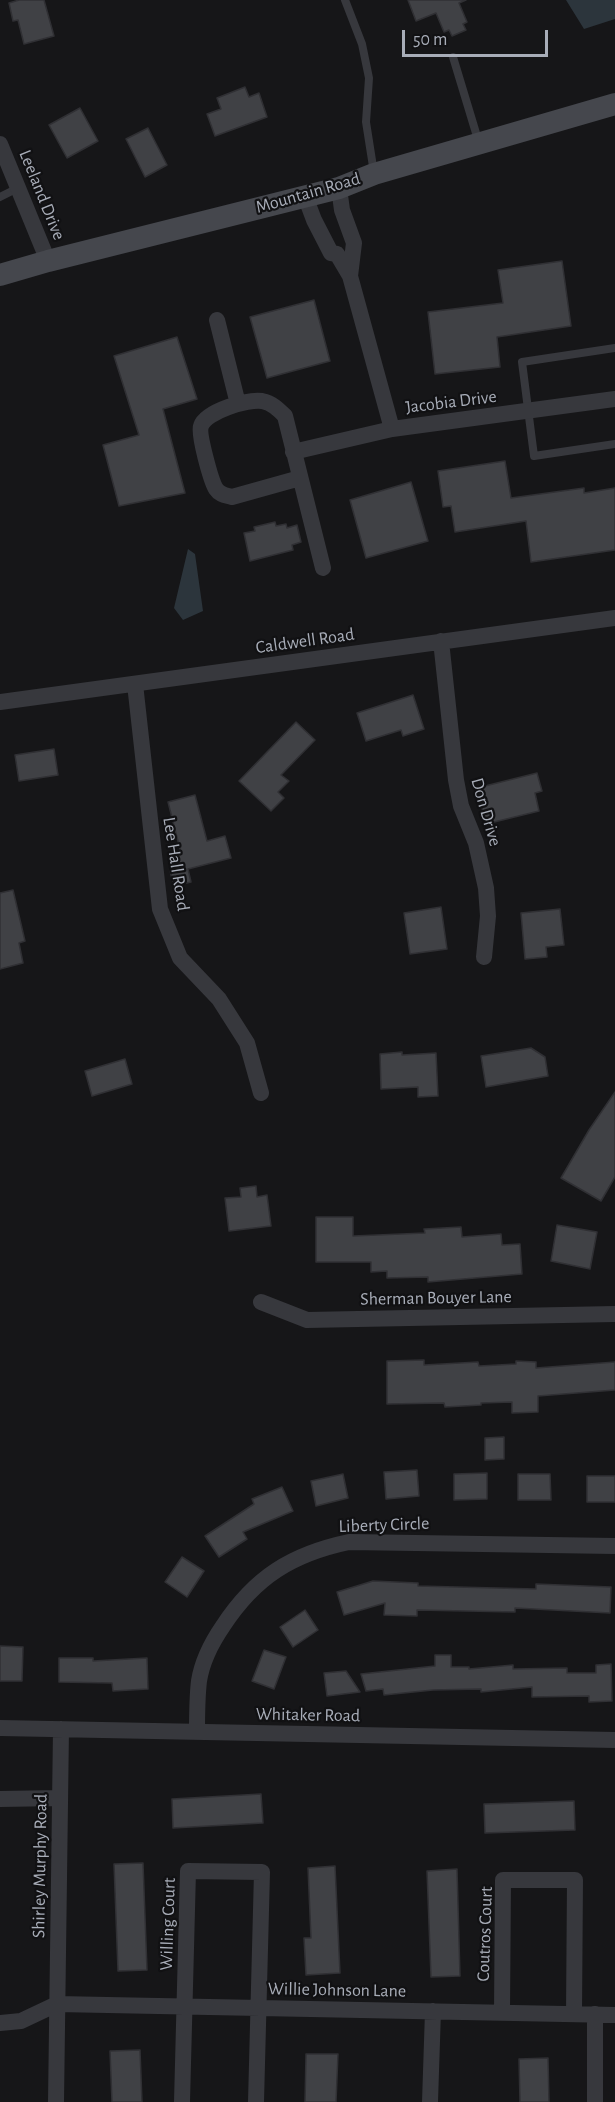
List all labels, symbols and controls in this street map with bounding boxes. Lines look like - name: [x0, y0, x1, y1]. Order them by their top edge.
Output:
- scale bar: [405, 18, 550, 56]
- text: 50 m: [413, 31, 447, 49]
- street label: Leeland Drive: [14, 147, 70, 243]
- street label: Mountain Road: [253, 168, 363, 218]
- street label: Jacobia Drive: [404, 386, 498, 418]
- street label: Caldwell Road: [254, 623, 356, 659]
- street label: Don Drive: [466, 775, 506, 849]
- street label: Lee Hall Road: [158, 816, 194, 912]
- street label: Sherman Bouyer Lane: [360, 1286, 512, 1310]
- street label: Liberty Circle: [338, 1513, 430, 1537]
- street label: Whitaker Road: [256, 1703, 360, 1727]
- street label: Shirley Murphy Road: [28, 1794, 52, 1938]
- street label: Willing Court: [156, 1877, 180, 1971]
- street label: Coutros Court: [473, 1886, 497, 1982]
- street label: Willie Johnson Lane: [268, 1978, 406, 2002]

